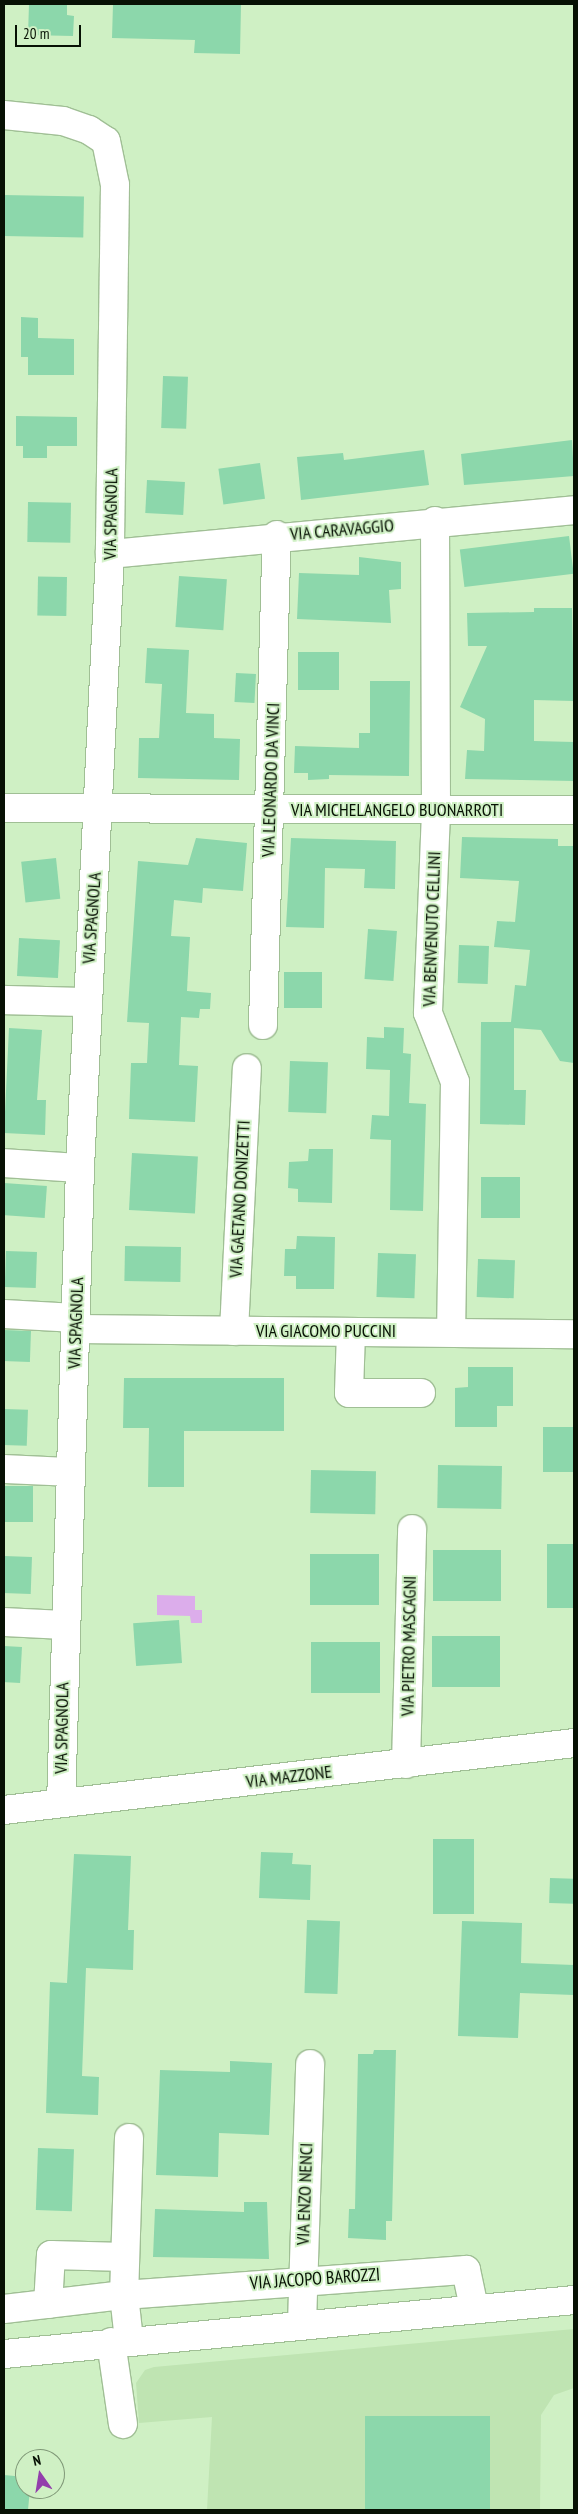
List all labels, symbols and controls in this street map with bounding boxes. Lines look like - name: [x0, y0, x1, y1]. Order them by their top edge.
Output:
- scale bar: [18, 15, 84, 47]
- text: 20 m: [23, 24, 49, 43]
- street label: VIA SPAGNOLA: [99, 468, 123, 560]
- street label: VIA CARAVAGGIO: [289, 515, 395, 545]
- street label: VIA LEONARDO DA VINCI: [257, 702, 285, 858]
- street label: VIA MICHELANGELO BUONARROTI: [291, 799, 503, 821]
- street label: VIA BENVENUTO CELLINI: [418, 851, 446, 1007]
- street label: VIA SPAGNOLA: [78, 871, 106, 965]
- street label: VIA GAETANO DONIZETTI: [225, 1119, 255, 1279]
- street label: VIA SPAGNOLA: [64, 1276, 88, 1370]
- street label: VIA GIACOMO PUCCINI: [256, 1320, 396, 1342]
- street label: VIA PIETRO MASCAGNI: [397, 1575, 421, 1717]
- street label: VIA SPAGNOLA: [50, 1682, 74, 1774]
- street label: VIA MAZZONE: [244, 1761, 334, 1793]
- street label: VIA ENZO NENCI: [292, 2142, 318, 2246]
- street label: VIA JACOPO BAROZZI: [249, 2264, 381, 2294]
- north arrow: [15, 2449, 65, 2499]
- text: N: [31, 2451, 43, 2470]

